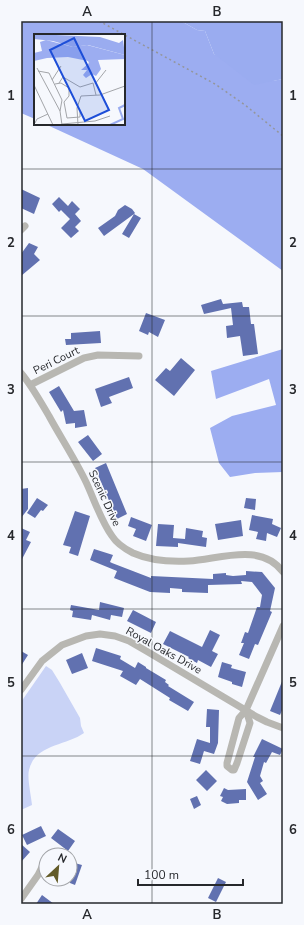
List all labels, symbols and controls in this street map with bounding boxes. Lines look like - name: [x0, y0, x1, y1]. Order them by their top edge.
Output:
- text: A: [82, 3, 92, 21]
- text: B: [213, 3, 222, 21]
- inset map: [34, 34, 125, 125]
- text: 1: [7, 87, 15, 105]
- text: 1: [289, 87, 297, 105]
- text: 2: [7, 234, 15, 252]
- text: 2: [289, 234, 297, 252]
- street label: Peri Court: [31, 343, 82, 378]
- text: 3: [7, 381, 15, 399]
- text: 3: [289, 381, 297, 399]
- street label: Scenic Drive: [85, 468, 124, 529]
- text: 4: [7, 527, 15, 545]
- text: 4: [289, 527, 297, 545]
- street label: Royal Oaks Drive: [123, 623, 205, 678]
- text: 5: [7, 674, 15, 692]
- text: 5: [289, 674, 297, 692]
- text: 6: [7, 821, 15, 839]
- text: 6: [289, 821, 297, 839]
- north arrow: [38, 847, 78, 887]
- text: N: [55, 850, 69, 867]
- scale bar: [138, 861, 243, 887]
- text: 100 m: [144, 867, 179, 883]
- text: A: [82, 906, 92, 924]
- text: B: [213, 906, 222, 924]

